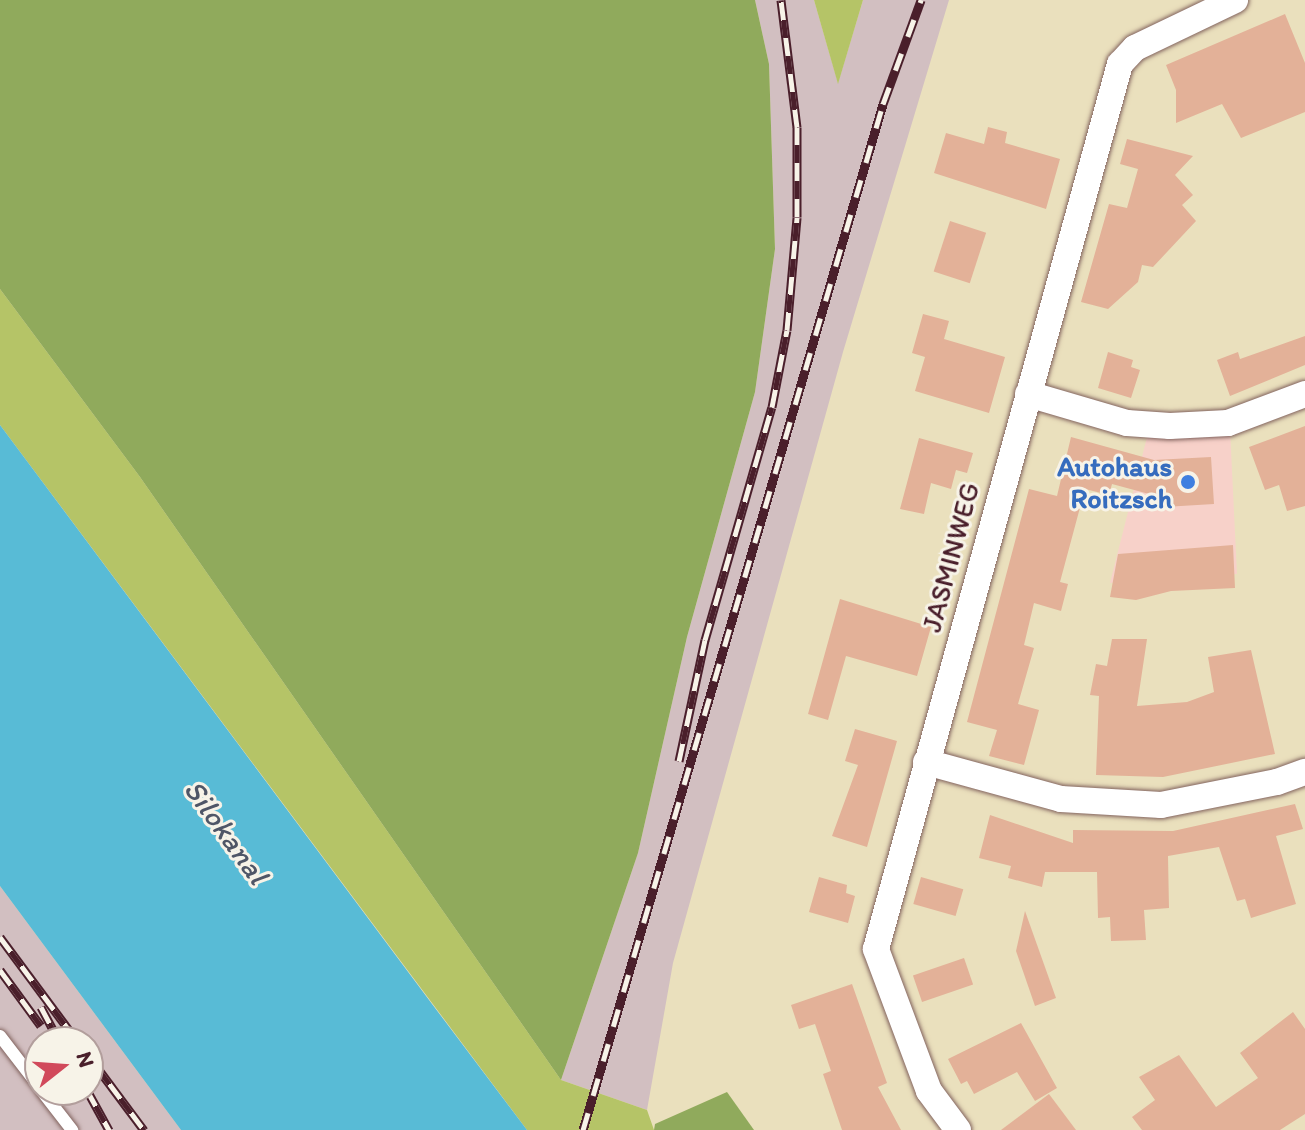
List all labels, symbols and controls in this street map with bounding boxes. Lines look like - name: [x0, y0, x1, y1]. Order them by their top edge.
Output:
- place label: Autohaus Roitzsch: [1057, 449, 1172, 515]
- marker: Autohaus Roitzsch: [1179, 473, 1197, 491]
- street label: JASMINWEG: [914, 478, 986, 636]
- water label: Silokanal: [176, 773, 276, 891]
- north arrow: [24, 1026, 104, 1106]
- text: N: [70, 1048, 101, 1070]

